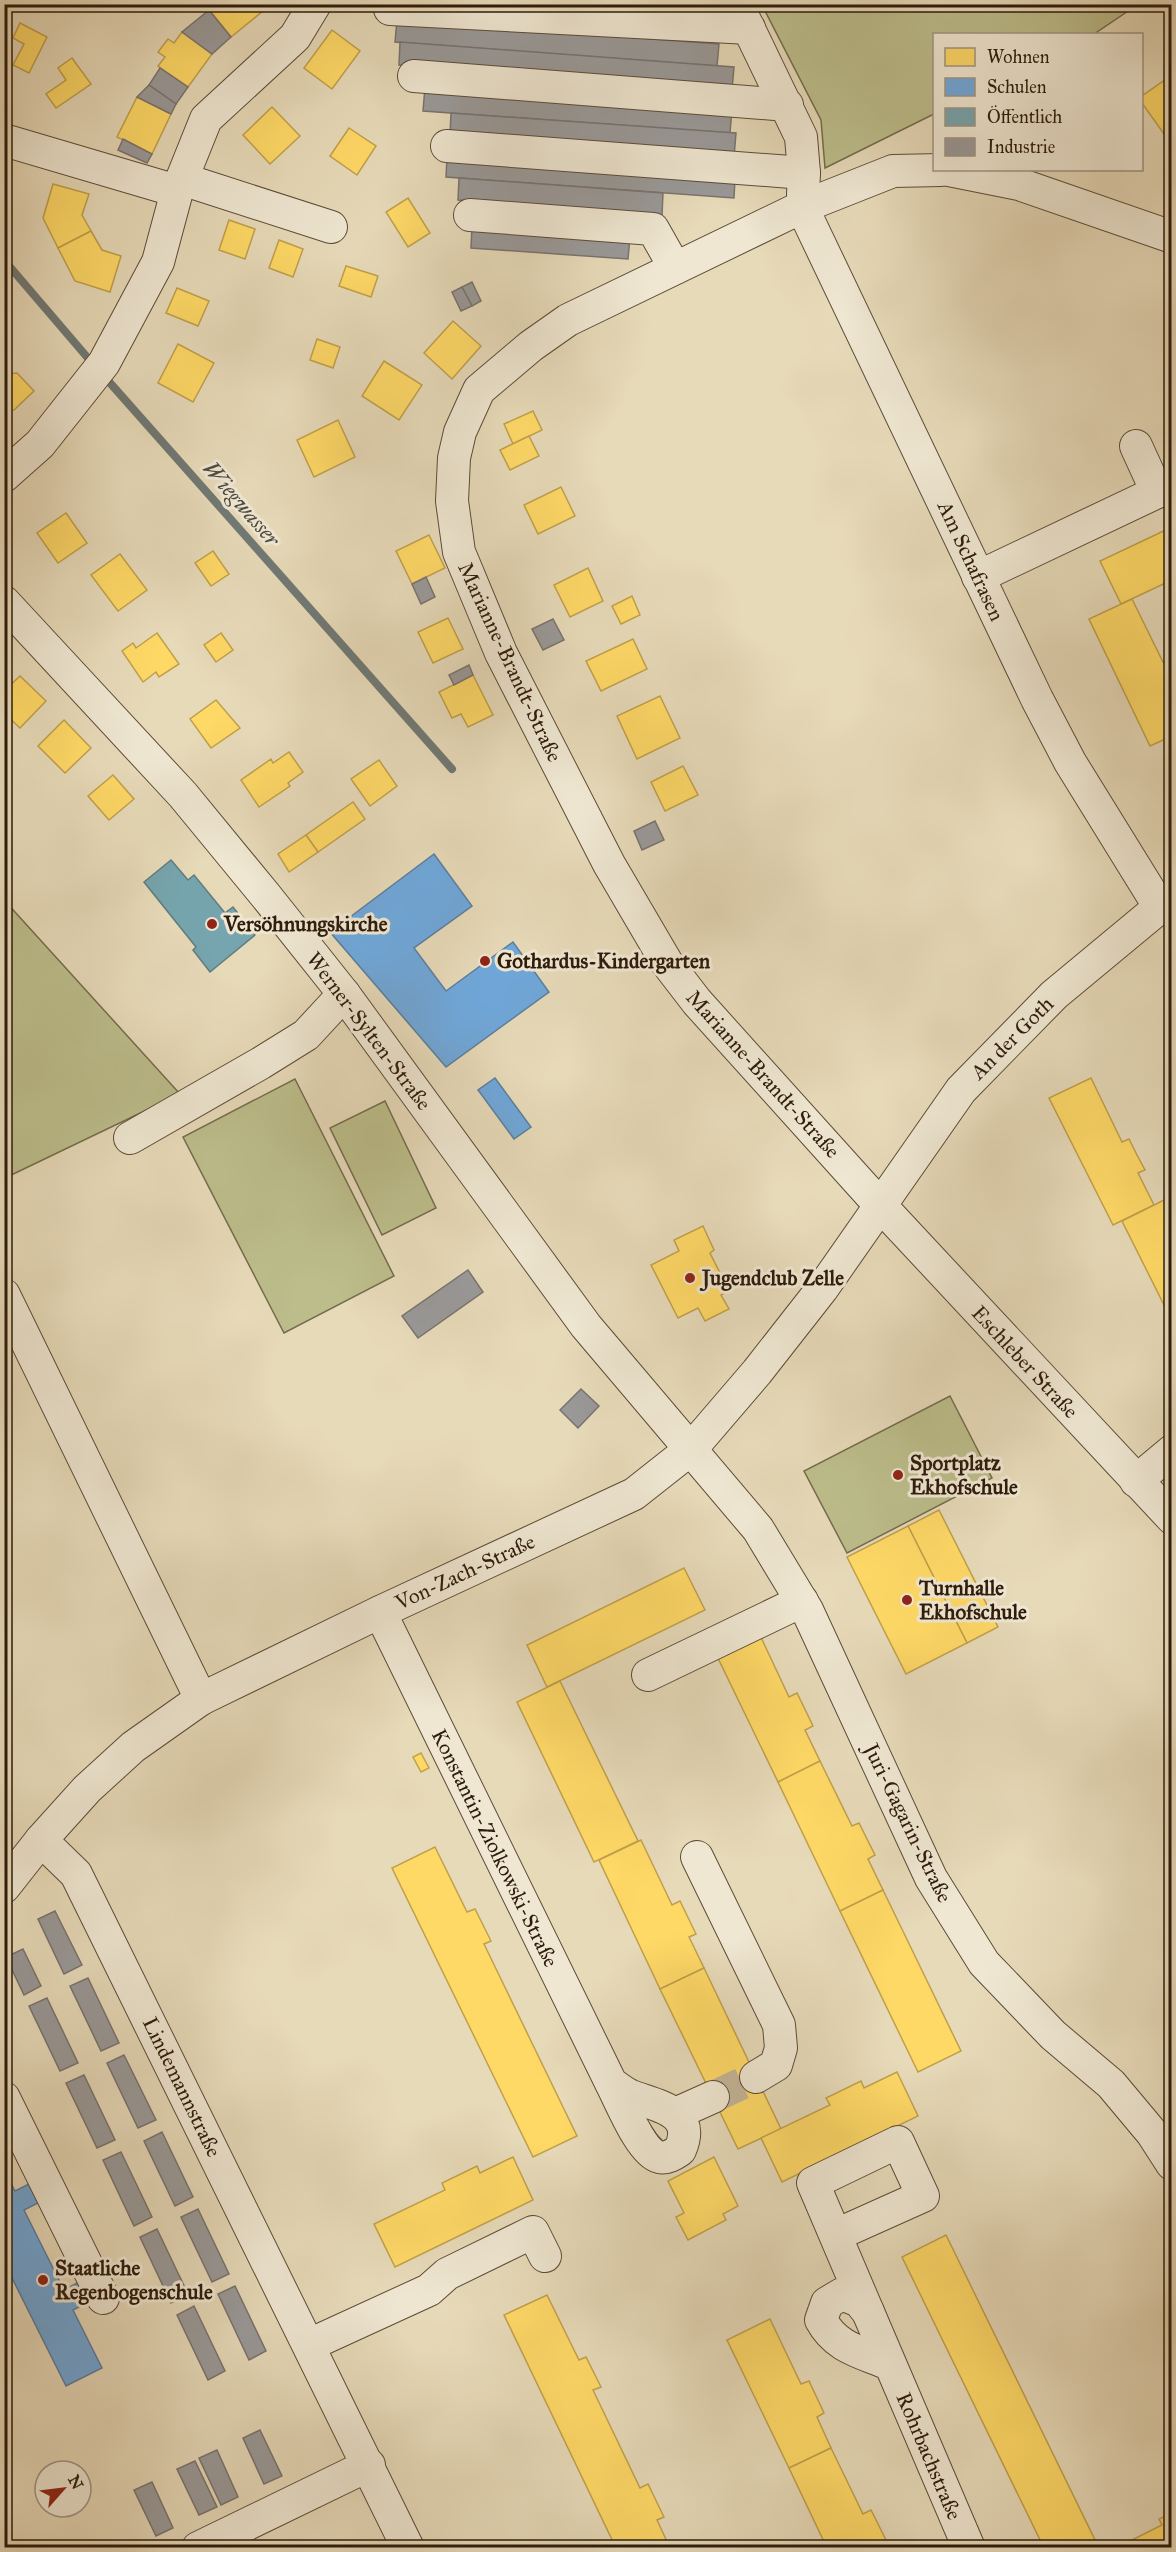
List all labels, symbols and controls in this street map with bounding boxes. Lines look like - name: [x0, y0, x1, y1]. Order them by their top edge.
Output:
- legend: [933, 33, 1143, 171]
- text: Wohnen: [987, 46, 1050, 68]
- text: Schulen: [987, 76, 1047, 98]
- text: Öffentlich: [987, 105, 1062, 128]
- text: Industrie: [987, 136, 1055, 158]
- water label: Wiegwasser: [197, 455, 287, 553]
- street label: Am Schafrasen: [931, 496, 1010, 625]
- street label: Marianne-Brandt-Straße: [452, 558, 568, 766]
- place label: Versöhnungskirche: [223, 911, 388, 937]
- marker: Versöhnungskirche: [205, 917, 219, 931]
- street label: Werner-Sylten-Straße: [301, 947, 437, 1116]
- place label: Gothardus-Kindergarten: [497, 948, 711, 974]
- marker: Gothardus-Kindergarten: [478, 954, 492, 968]
- street label: Marianne-Brandt-Straße: [681, 984, 846, 1164]
- street label: An der Goth: [964, 991, 1059, 1086]
- place label: Jugendclub Zelle: [699, 1265, 844, 1292]
- marker: Jugendclub Zelle: [683, 1271, 697, 1285]
- street label: Eschleber Straße: [966, 1300, 1084, 1424]
- place label: Sportplatz Ekhofschule: [910, 1450, 1018, 1500]
- marker: Sportplatz Ekhofschule: [891, 1468, 905, 1482]
- street label: Von-Zach-Straße: [390, 1528, 539, 1616]
- place label: Turnhalle Ekhofschule: [918, 1575, 1027, 1625]
- marker: Turnhalle Ekhofschule: [900, 1593, 914, 1607]
- street label: Konstantin-Ziolkowski-Straße: [426, 1725, 564, 1972]
- street label: Juri-Gagarin-Straße: [857, 1737, 958, 1907]
- street label: Lindemannstraße: [137, 2013, 227, 2162]
- place label: Staatliche Regenbogenschule: [55, 2255, 213, 2305]
- marker: Staatliche Regenbogenschule: [36, 2273, 50, 2287]
- street label: Rohrbachstraße: [890, 2388, 968, 2524]
- north arrow: [33, 2459, 93, 2519]
- text: N: [64, 2472, 88, 2493]

